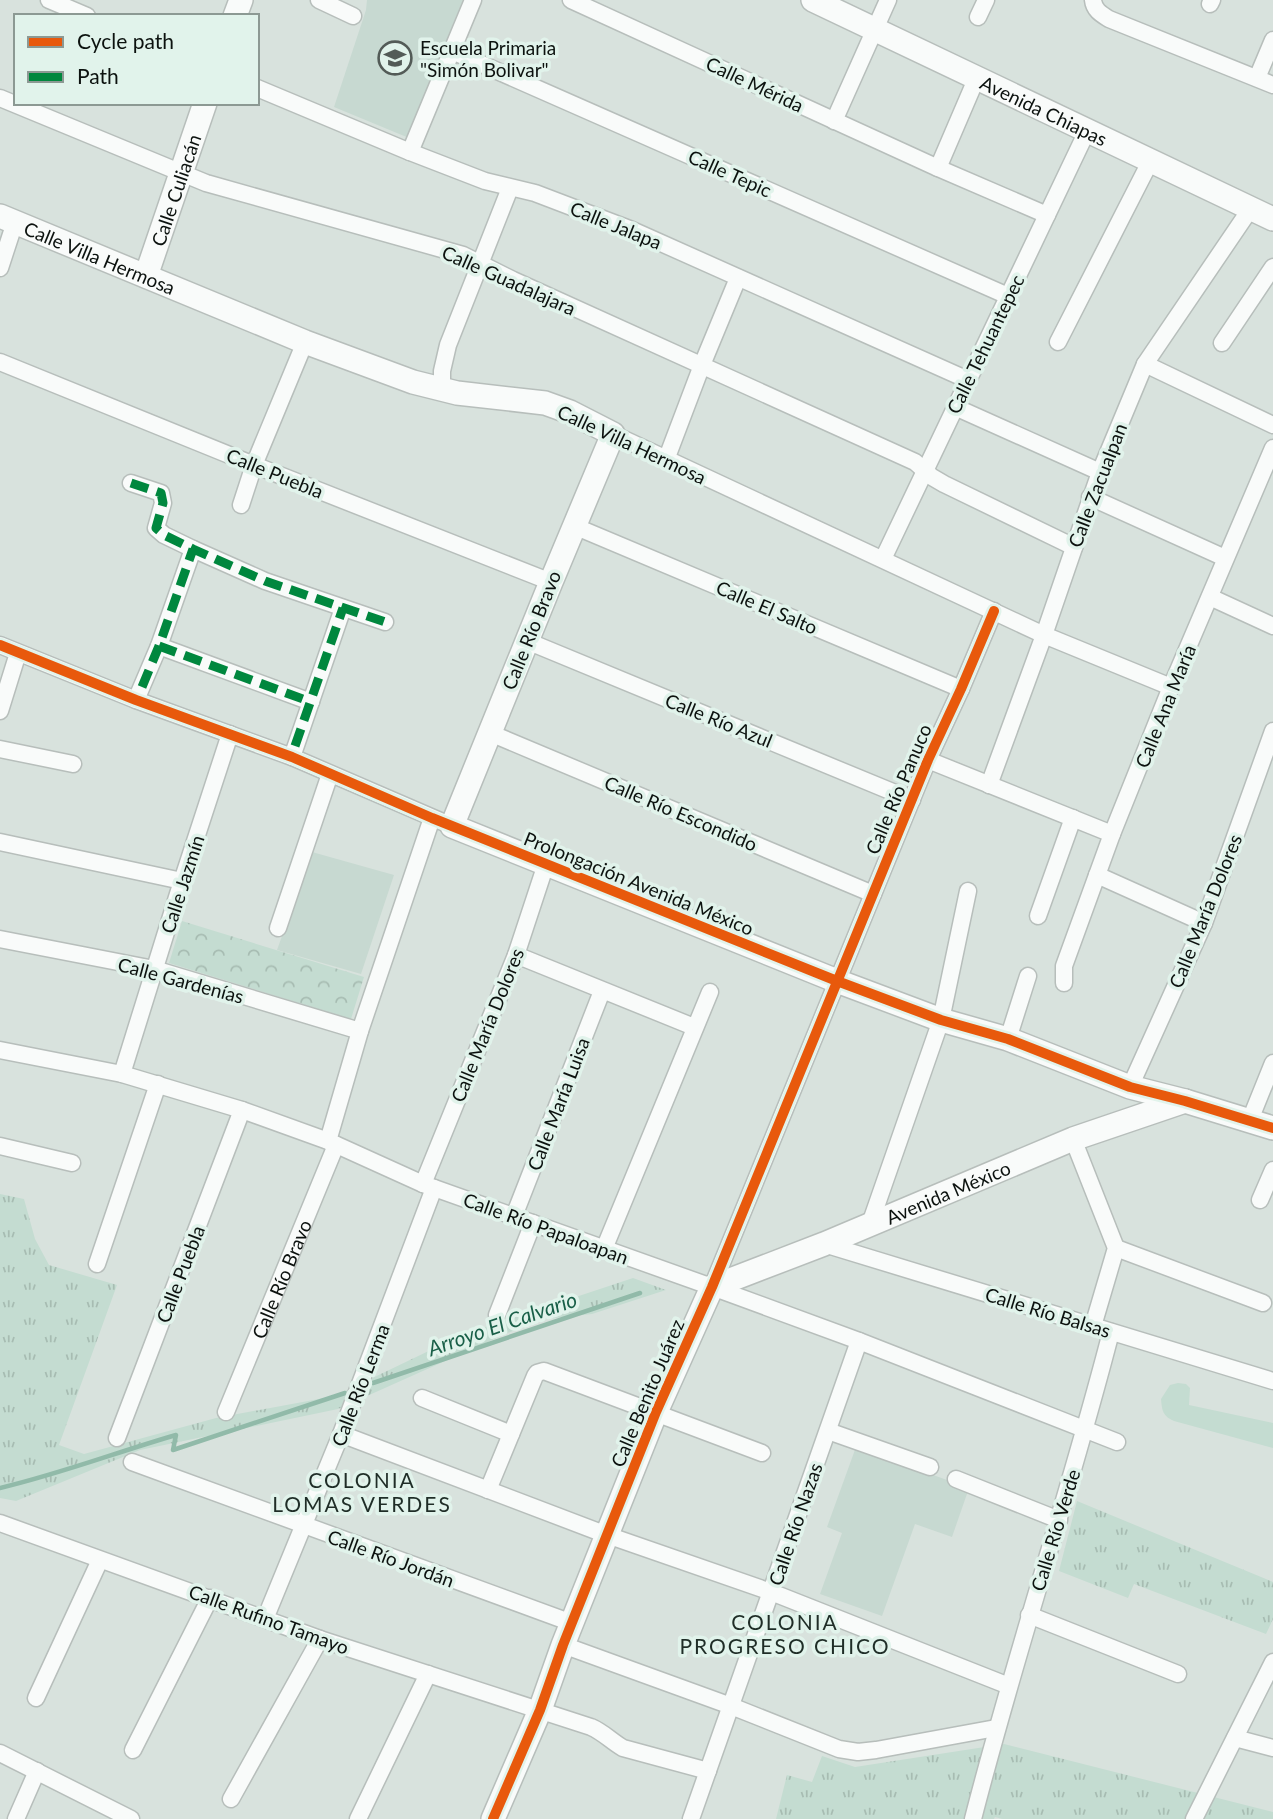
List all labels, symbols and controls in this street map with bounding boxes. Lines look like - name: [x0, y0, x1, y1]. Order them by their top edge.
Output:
- legend: [14, 14, 259, 105]
- text: Cycle path: [77, 28, 174, 53]
- place label: Escuela Primaria "Simón Bolivar": [420, 36, 556, 81]
- school or university icon: Escuela Primaria "Simón Bolivar": [376, 39, 414, 77]
- street label: Calle Mérida: [703, 51, 807, 117]
- text: Path: [77, 63, 119, 88]
- street label: Avenida Chiapas: [977, 70, 1111, 150]
- street label: Calle Culiacán: [146, 131, 205, 249]
- street label: Calle Tepic: [685, 144, 775, 202]
- street label: Calle Jalapa: [567, 196, 665, 254]
- street label: Calle Villa Hermosa: [21, 216, 179, 299]
- street label: Calle Guadalajara: [439, 240, 579, 320]
- street label: Calle Tehuantepec: [941, 271, 1029, 417]
- street label: Calle Villa Hermosa: [554, 400, 710, 488]
- street label: Calle Zacualpan: [1063, 420, 1131, 550]
- street label: Calle Puebla: [223, 443, 327, 503]
- street label: Calle Río Bravo: [497, 567, 565, 693]
- street label: Calle El Salto: [713, 575, 821, 639]
- street label: Calle Ana María: [1130, 641, 1200, 771]
- street label: Calle Río Azul: [662, 688, 776, 752]
- street label: Calle Río Panuco: [860, 720, 936, 858]
- street label: Calle Río Escondido: [601, 770, 761, 856]
- street label: Prolongación Avenida México: [521, 826, 757, 940]
- street label: Calle María Dolores: [1164, 831, 1246, 991]
- street label: Calle Jazmín: [155, 832, 209, 936]
- street label: Calle María Dolores: [446, 945, 528, 1105]
- street label: Calle Gardenías: [116, 952, 246, 1008]
- street label: Calle María Luisa: [522, 1034, 594, 1174]
- street label: Avenida México: [882, 1155, 1014, 1228]
- street label: Calle Río Papaloapan: [460, 1187, 632, 1269]
- street label: Calle Río Bravo: [246, 1216, 316, 1342]
- street label: Calle Puebla: [151, 1222, 209, 1326]
- street label: Calle Río Balsas: [983, 1282, 1113, 1342]
- water label: Arroyo El Calvario: [423, 1286, 580, 1361]
- street label: Calle Benito Juárez: [606, 1316, 688, 1470]
- street label: Calle Río Lerma: [326, 1321, 394, 1449]
- street label: Calle Río Nazas: [763, 1460, 827, 1588]
- street label: Calle Río Verde: [1026, 1466, 1084, 1594]
- district label: COLONIA LOMAS VERDES: [272, 1467, 452, 1516]
- street label: Calle Río Jordán: [325, 1524, 457, 1592]
- street label: Calle Rufino Tamayo: [186, 1579, 352, 1659]
- district label: COLONIA PROGRESO CHICO: [679, 1609, 891, 1658]

